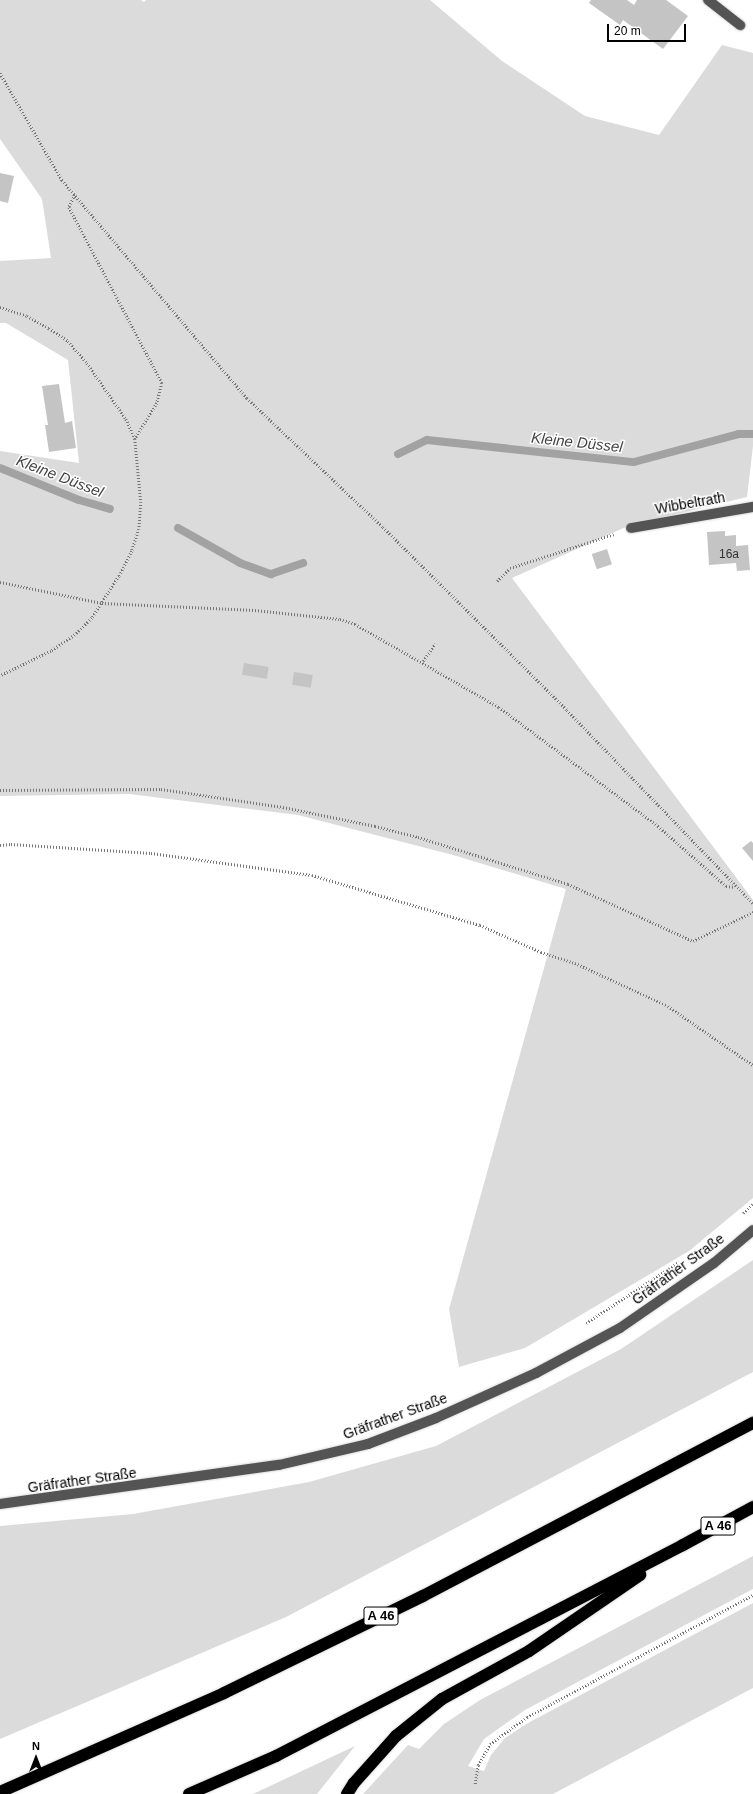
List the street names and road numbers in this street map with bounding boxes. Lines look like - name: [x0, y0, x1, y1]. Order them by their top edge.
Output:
- street label: Wibbeltrath: [654, 489, 726, 517]
- street label: Gräfrather Straße: [629, 1230, 727, 1308]
- street label: Gräfrather Straße: [341, 1389, 449, 1443]
- street label: Gräfrather Straße: [27, 1464, 137, 1496]
- road number: A 46: [700, 1515, 736, 1537]
- road number: A 46: [363, 1605, 399, 1627]

